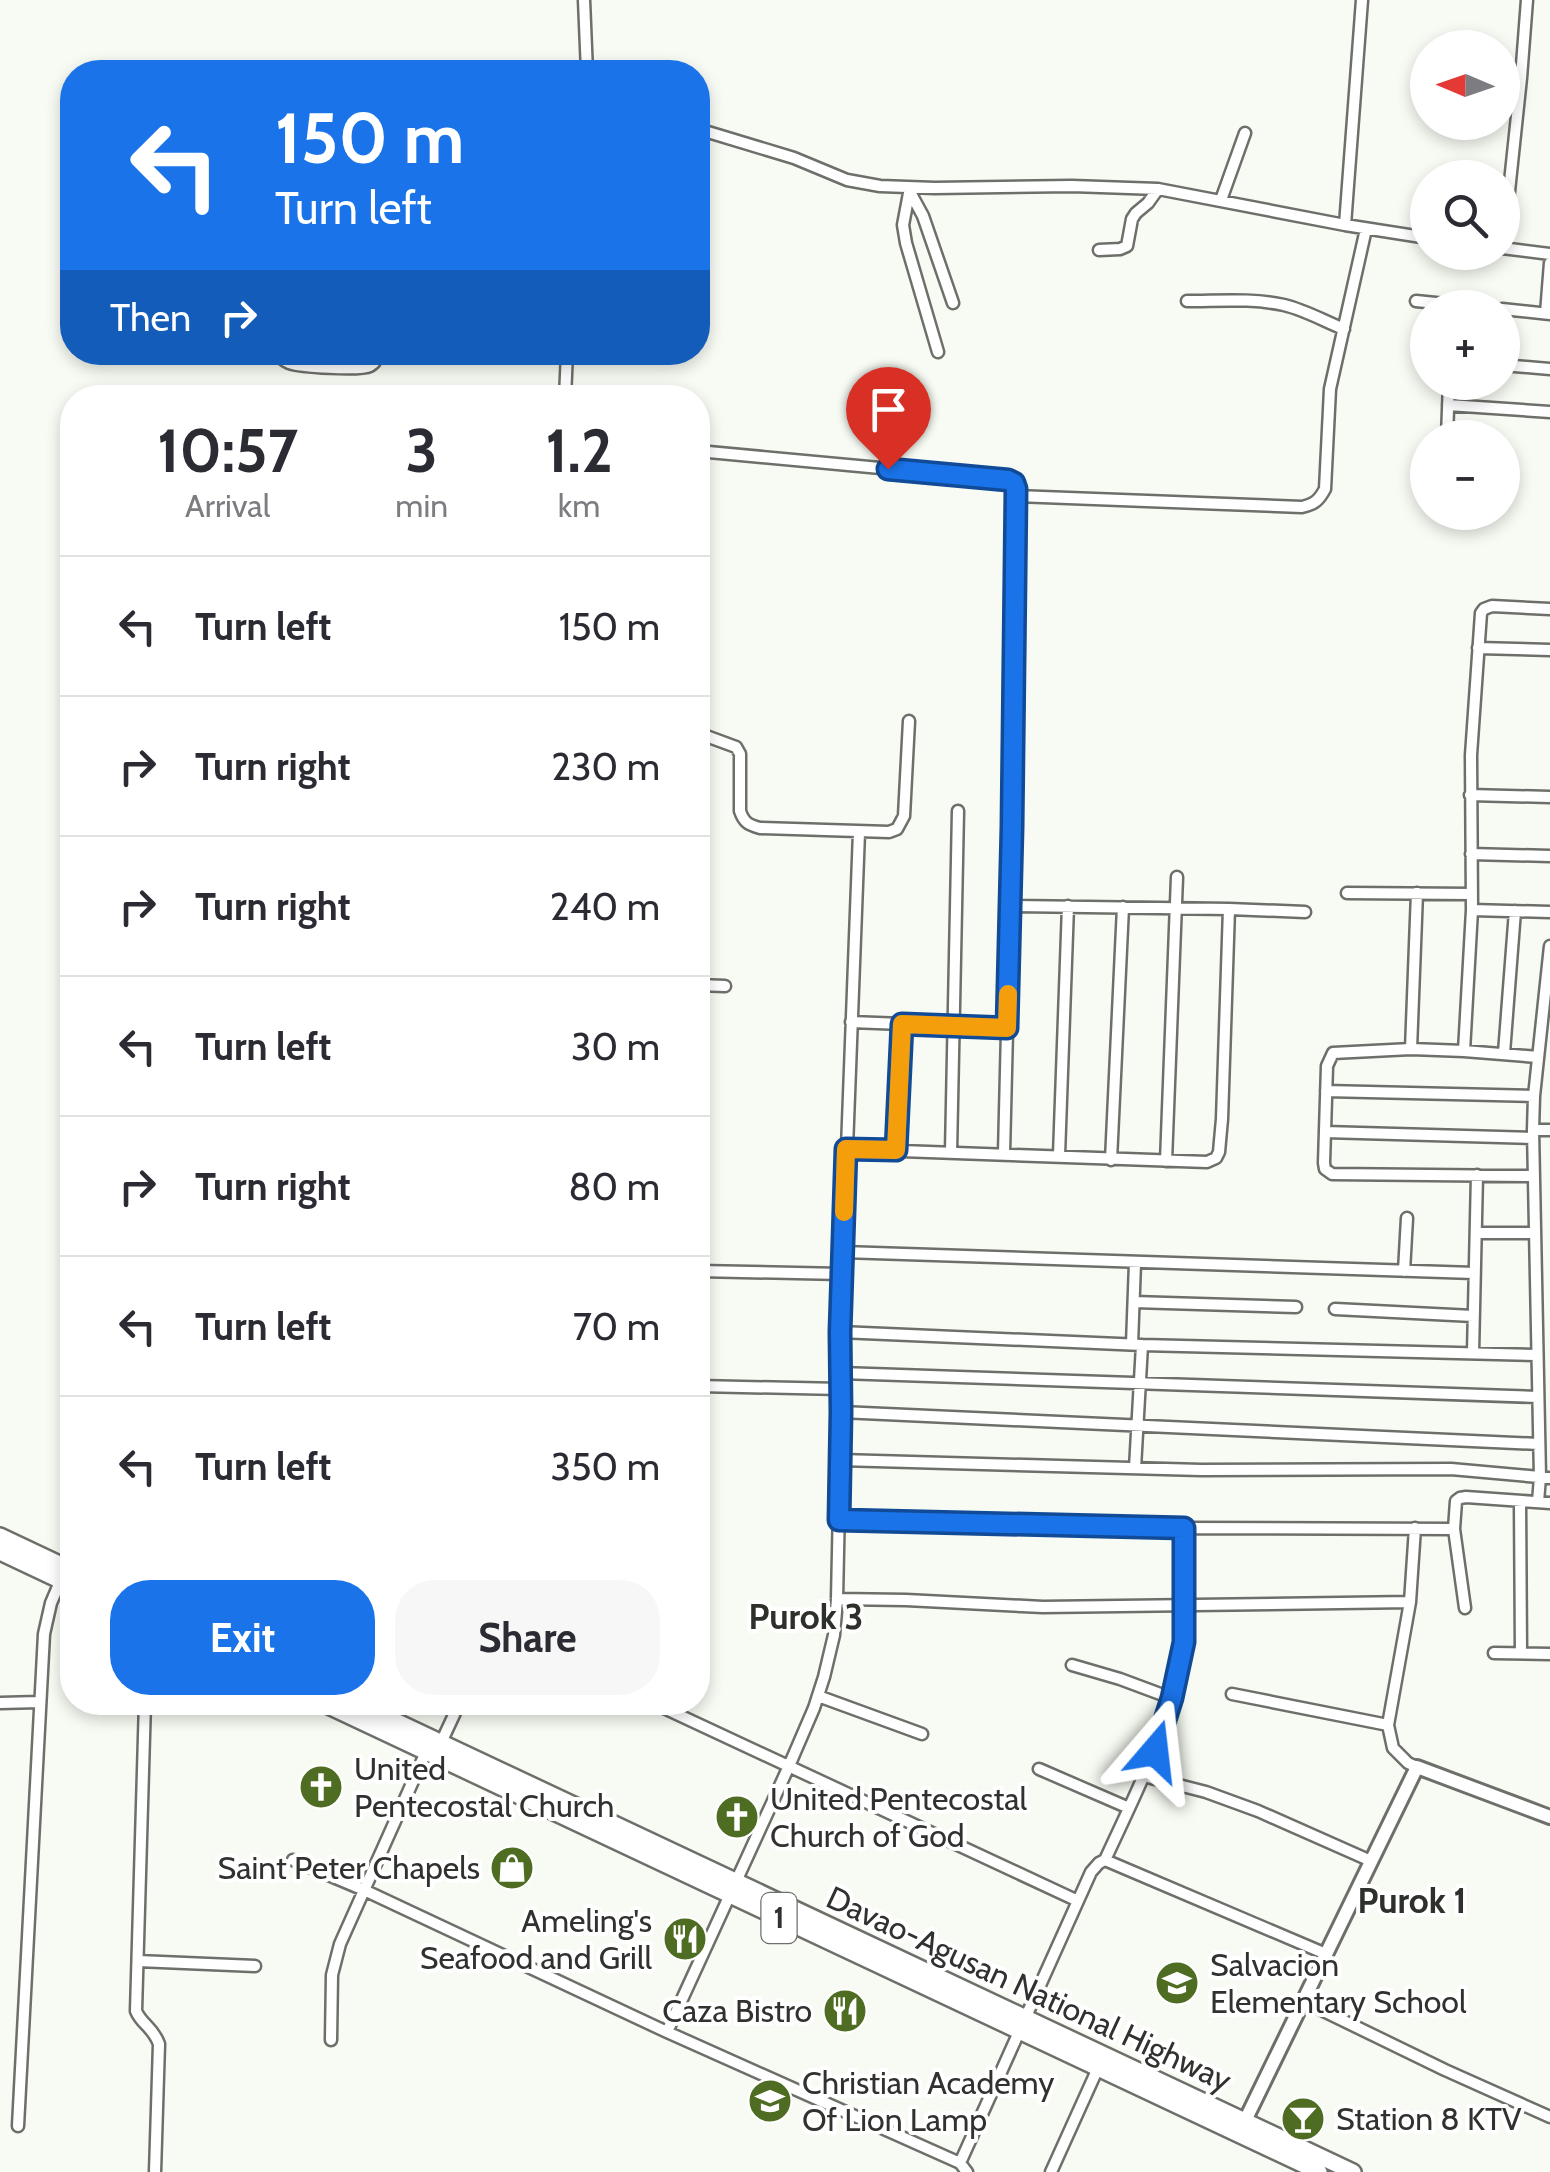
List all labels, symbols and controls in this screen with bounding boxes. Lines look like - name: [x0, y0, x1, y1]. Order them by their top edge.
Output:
- north arrow: [1410, 30, 1520, 140]
- map controls: [1410, 30, 1520, 530]
- text: 150 m: [275, 95, 464, 181]
- icon: left: [110, 100, 240, 230]
- button: search: [1410, 160, 1520, 270]
- text: Turn left: [275, 181, 432, 235]
- icon: right: [211, 290, 266, 345]
- button: +: [1410, 290, 1520, 400]
- text: Then: [110, 294, 191, 341]
- pin: [846, 367, 931, 470]
- icon: arrive: [861, 382, 916, 437]
- text: 10:57: [157, 414, 298, 487]
- text: 3: [406, 414, 438, 487]
- text: 1.2: [545, 414, 613, 487]
- button: −: [1410, 420, 1520, 530]
- text: Arrival: [185, 486, 270, 525]
- text: min: [395, 486, 448, 525]
- text: km: [558, 486, 600, 525]
- icon: left: [110, 599, 165, 654]
- text: Turn left: [195, 603, 331, 650]
- text: 150 m: [559, 603, 660, 650]
- icon: right: [110, 739, 165, 794]
- text: Turn right: [195, 743, 351, 790]
- text: 230 m: [551, 743, 660, 790]
- icon: right: [110, 879, 165, 934]
- text: Turn right: [195, 883, 351, 930]
- text: 240 m: [550, 883, 660, 930]
- icon: left: [110, 1019, 165, 1074]
- text: Turn left: [195, 1023, 331, 1070]
- text: 30 m: [571, 1023, 660, 1070]
- icon: right: [110, 1159, 165, 1214]
- text: Turn right: [195, 1163, 351, 1210]
- text: 80 m: [569, 1163, 660, 1210]
- icon: left: [110, 1299, 165, 1354]
- text: Turn left: [195, 1303, 331, 1350]
- text: 70 m: [573, 1303, 660, 1350]
- icon: left: [110, 1439, 165, 1494]
- text: Turn left: [195, 1443, 331, 1490]
- text: 350 m: [550, 1443, 660, 1490]
- button: Exit: [110, 1580, 375, 1695]
- button: Share: [395, 1580, 660, 1695]
- district label: Purok 3: [749, 1595, 863, 1638]
- position arrow: [1103, 1699, 1207, 1803]
- place label: United Pentecostal Church: [354, 1749, 614, 1825]
- church icon: United Pentecostal Church: [298, 1764, 344, 1810]
- place label: United Pentecostal Church of God: [770, 1779, 1028, 1855]
- church icon: United Pentecostal Church of God: [714, 1794, 760, 1840]
- shop icon: Saint Peter Chapels: [489, 1845, 535, 1891]
- place label: Saint Peter Chapels: [218, 1848, 480, 1887]
- street label: Davao-Agusan National Highway: [821, 1877, 1238, 2100]
- district label: Purok 1: [1358, 1879, 1466, 1922]
- road number: 1: [762, 1893, 796, 1943]
- place label: Ameling's Seafood and Grill: [420, 1901, 652, 1977]
- restaurant icon: Ameling's Seafood and Grill: [662, 1916, 708, 1962]
- place label: Salvacion Elementary School: [1210, 1945, 1467, 2021]
- school or university icon: Salvacion Elementary School: [1154, 1960, 1200, 2006]
- restaurant icon: Caza Bistro: [822, 1988, 868, 2034]
- place label: Caza Bistro: [662, 1991, 812, 2030]
- place label: Christian Academy Of Lion Lamp: [802, 2063, 1054, 2139]
- school or university icon: Christian Academy Of Lion Lamp: [747, 2078, 793, 2124]
- bar icon: Station 8 KTV: [1280, 2096, 1326, 2142]
- place label: Station 8 KTV: [1336, 2099, 1522, 2138]

